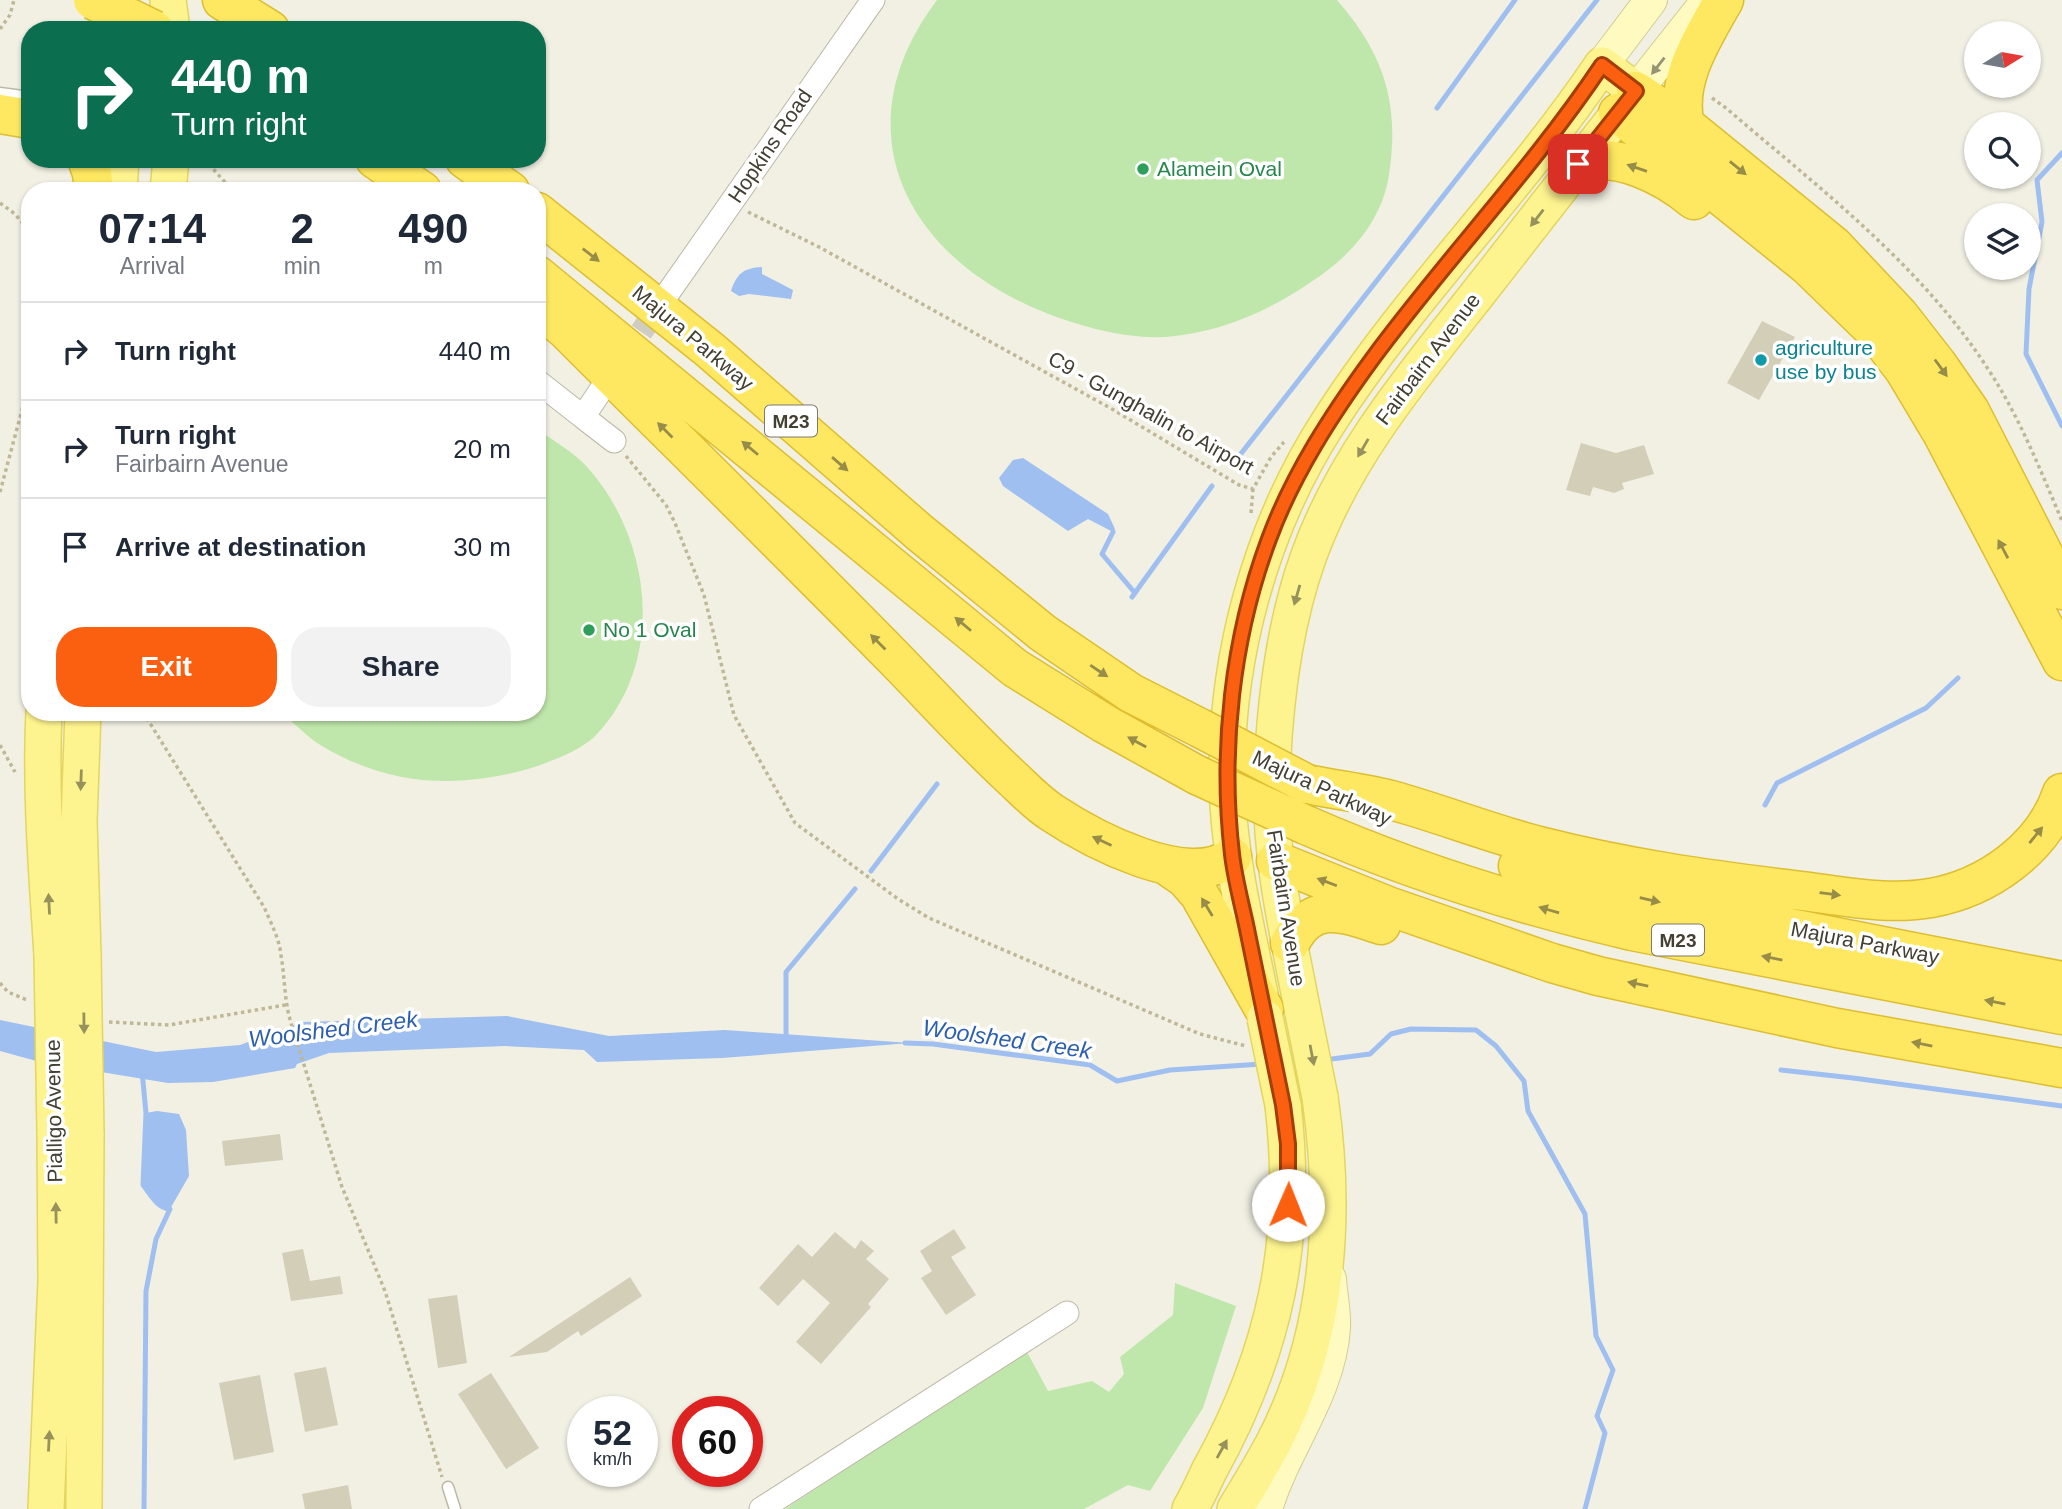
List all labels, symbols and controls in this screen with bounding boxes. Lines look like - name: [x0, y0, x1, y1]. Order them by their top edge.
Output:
- north arrow: [1964, 21, 2040, 98]
- map controls: [1964, 21, 2041, 280]
- icon: right: [56, 49, 147, 140]
- text: 440 m: [171, 49, 310, 103]
- one-way arrow: [1650, 56, 1665, 74]
- street label: Hopkins Road: [723, 85, 816, 207]
- text: Turn right: [171, 106, 307, 142]
- button: search: [1964, 112, 2041, 189]
- pin: [1548, 134, 1608, 194]
- icon: arrive: [1559, 145, 1597, 183]
- place label: Alamein Oval: [1157, 157, 1282, 180]
- one-way arrow: [1730, 160, 1747, 175]
- marker: Alamein Oval: [1135, 161, 1151, 177]
- one-way arrow: [1626, 163, 1647, 173]
- button: layers: [1964, 203, 2041, 280]
- text: 07:14: [99, 205, 206, 252]
- text: 2: [290, 205, 314, 252]
- text: 490: [398, 205, 468, 252]
- one-way arrow: [1529, 209, 1544, 227]
- one-way arrow: [581, 247, 599, 262]
- text: Arrival: [120, 253, 185, 279]
- text: min: [284, 253, 321, 279]
- text: m: [424, 253, 443, 279]
- street label: Majura Parkway: [628, 280, 759, 395]
- street label: Fairbairn Avenue: [1371, 289, 1484, 429]
- icon: right: [56, 332, 94, 370]
- text: Turn right: [115, 336, 236, 366]
- text: 440 m: [439, 336, 511, 366]
- place label: agriculture use by bus: [1775, 336, 1877, 383]
- street label: C9 - Gunghalin to Airport: [1045, 346, 1258, 479]
- marker: agriculture use by bus: [1753, 352, 1769, 368]
- one-way arrow: [1934, 359, 1948, 377]
- road number: M23: [765, 406, 817, 436]
- text: Turn right: [115, 420, 236, 450]
- one-way arrow: [657, 421, 674, 438]
- icon: right: [56, 430, 94, 468]
- text: 20 m: [453, 434, 511, 464]
- one-way arrow: [1357, 438, 1369, 458]
- one-way arrow: [741, 441, 758, 456]
- text: Fairbairn Avenue: [115, 451, 288, 477]
- one-way arrow: [831, 456, 849, 472]
- icon: arrive: [56, 528, 94, 566]
- text: Arrive at destination: [115, 532, 366, 562]
- text: 30 m: [453, 532, 511, 562]
- one-way arrow: [1998, 539, 2009, 559]
- one-way arrow: [1292, 585, 1302, 606]
- one-way arrow: [954, 617, 971, 632]
- place label: No 1 Oval: [603, 618, 696, 641]
- marker: No 1 Oval: [581, 622, 597, 638]
- button: Exit: [56, 627, 277, 707]
- button: Share: [291, 627, 511, 707]
- one-way arrow: [871, 634, 887, 651]
- one-way arrow: [1090, 664, 1108, 678]
- one-way arrow: [1127, 736, 1147, 748]
- street label: Majura Parkway: [1249, 745, 1396, 830]
- one-way arrow: [75, 770, 86, 792]
- one-way arrow: [2029, 827, 2044, 845]
- street label: Fairbairn Avenue: [1263, 828, 1310, 988]
- one-way arrow: [1092, 835, 1112, 847]
- one-way arrow: [1316, 876, 1337, 887]
- one-way arrow: [1819, 889, 1841, 900]
- one-way arrow: [43, 893, 54, 915]
- one-way arrow: [1639, 895, 1661, 906]
- one-way arrow: [1201, 897, 1213, 916]
- one-way arrow: [1539, 905, 1560, 915]
- street label: Majura Parkway: [1789, 917, 1942, 968]
- road number: M23: [1652, 924, 1704, 956]
- one-way arrow: [1761, 953, 1783, 964]
- one-way arrow: [1627, 979, 1649, 990]
- one-way arrow: [1984, 997, 2006, 1008]
- water label: Woolshed Creek: [247, 1006, 420, 1052]
- one-way arrow: [78, 1013, 90, 1035]
- water label: Woolshed Creek: [921, 1014, 1094, 1064]
- street label: Pialligo Avenue: [41, 1039, 66, 1183]
- one-way arrow: [1911, 1039, 1933, 1050]
- one-way arrow: [1306, 1044, 1317, 1066]
- position arrow: [1251, 1168, 1325, 1242]
- one-way arrow: [50, 1202, 61, 1224]
- speed limit sign: 60: [672, 1396, 763, 1487]
- text: 52: [593, 1413, 632, 1452]
- one-way arrow: [44, 1430, 55, 1452]
- one-way arrow: [1216, 1439, 1228, 1459]
- text: km/h: [593, 1449, 632, 1469]

